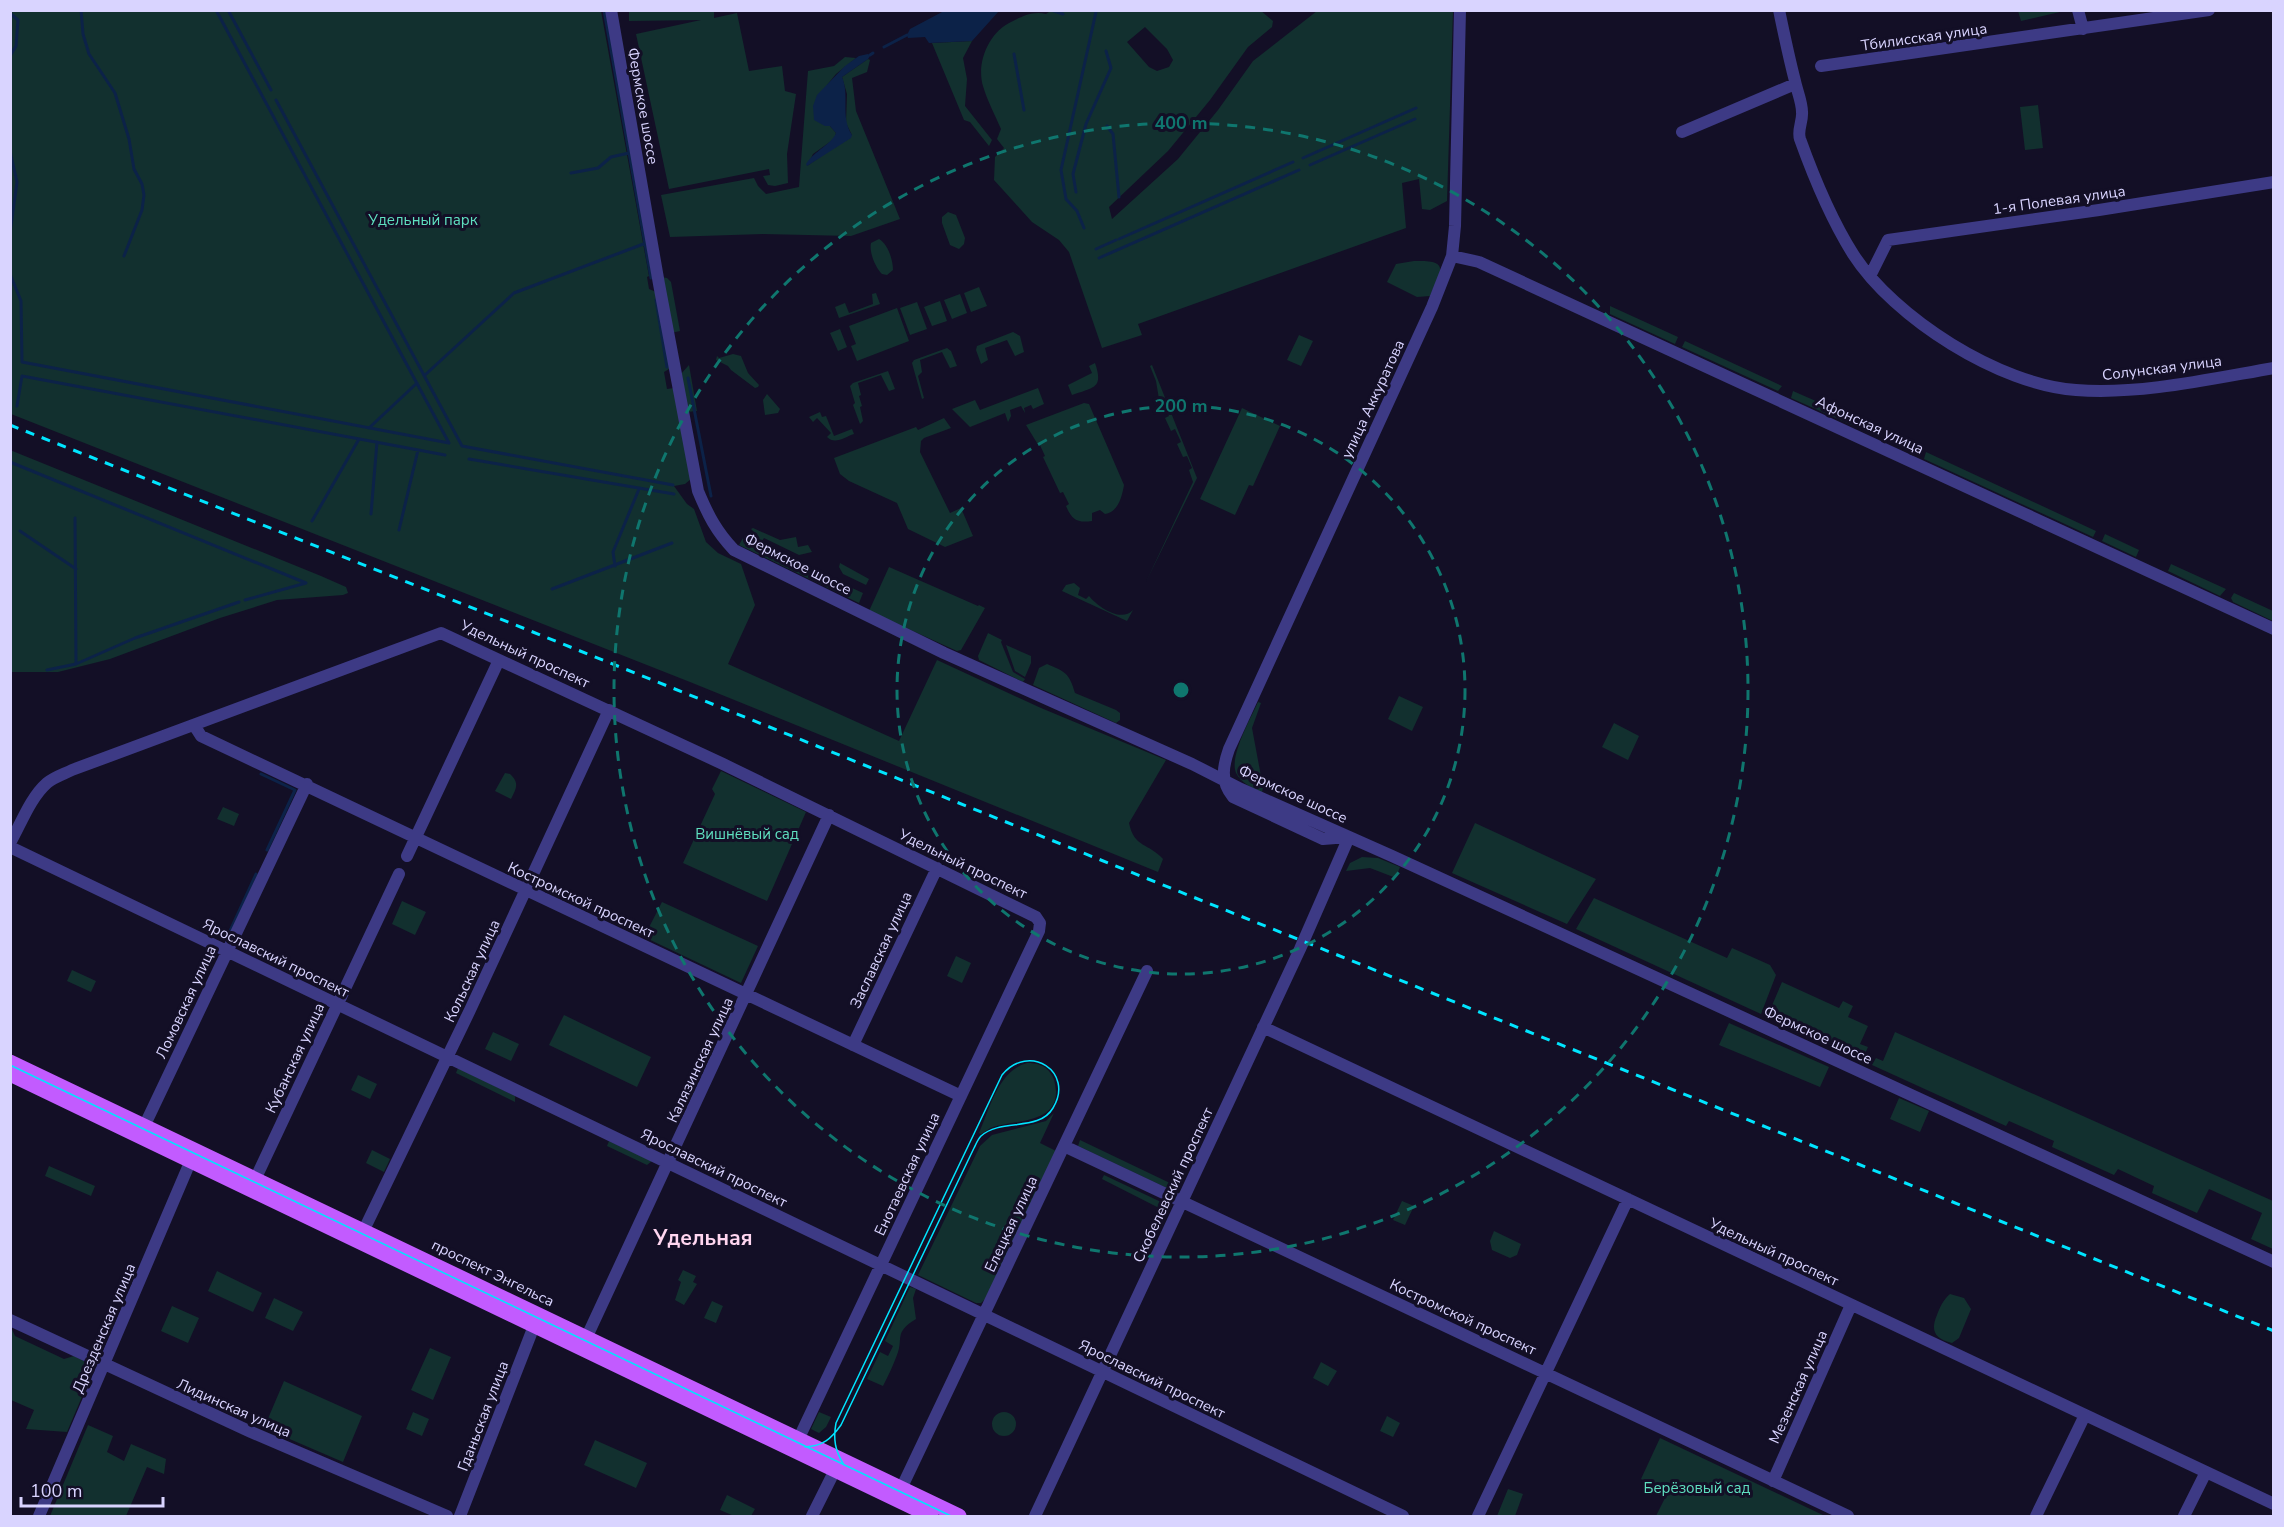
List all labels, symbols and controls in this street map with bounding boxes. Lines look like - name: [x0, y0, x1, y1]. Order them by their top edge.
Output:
- street label: Тбилисская улица: [1860, 18, 1988, 56]
- street label: Фермское шоссе: [623, 46, 663, 166]
- text: 400 m: [1154, 111, 1208, 135]
- street label: 1-я Полевая улица: [1991, 181, 2127, 219]
- park label: Удельный парк: [367, 210, 478, 230]
- street label: улица Аккуратова: [1337, 336, 1409, 462]
- street label: Солунская улица: [2101, 351, 2223, 385]
- street label: Афонская улица: [1813, 391, 1927, 459]
- text: 200 m: [1154, 394, 1208, 418]
- street label: Фермское шоссе: [741, 528, 855, 600]
- street label: Удельный проспект: [456, 615, 593, 693]
- centre of rings: [1171, 680, 1191, 700]
- street label: Фермское шоссе: [1235, 760, 1351, 828]
- park label: Вишнёвый сад: [695, 824, 799, 844]
- street label: Удельный проспект: [895, 824, 1031, 904]
- street label: Костромской проспект: [504, 857, 658, 943]
- street label: Заславская улица: [845, 888, 917, 1012]
- street label: Ярославский проспект: [199, 914, 353, 1002]
- street label: Кольская улица: [439, 916, 505, 1026]
- street label: Ломовская улица: [151, 942, 221, 1062]
- street label: Калязинская улица: [662, 994, 738, 1126]
- street label: Кубанская улица: [261, 1000, 329, 1116]
- street label: Фермское шоссе: [1760, 1001, 1876, 1069]
- street label: Скобелевский проспект: [1128, 1104, 1218, 1266]
- street label: Енотаевская улица: [870, 1109, 944, 1239]
- street label: Ярославский проспект: [637, 1124, 791, 1212]
- street label: Елецкая улица: [980, 1173, 1042, 1275]
- street label: Удельный проспект: [1705, 1213, 1842, 1291]
- district label: Удельная: [653, 1224, 753, 1252]
- street label: проспект Энгельса: [428, 1235, 558, 1311]
- street label: Дрезденская улица: [68, 1260, 140, 1396]
- street label: Костромской проспект: [1386, 1274, 1540, 1360]
- street label: Мезенская улица: [1764, 1327, 1832, 1447]
- street label: Ярославский проспект: [1075, 1335, 1229, 1423]
- street label: Гданьская улица: [453, 1358, 513, 1474]
- street label: Лидинская улица: [174, 1374, 294, 1442]
- scale bar: [21, 1470, 164, 1508]
- park label: Берёзовый сад: [1644, 1478, 1751, 1498]
- text: 100 m: [30, 1479, 82, 1503]

